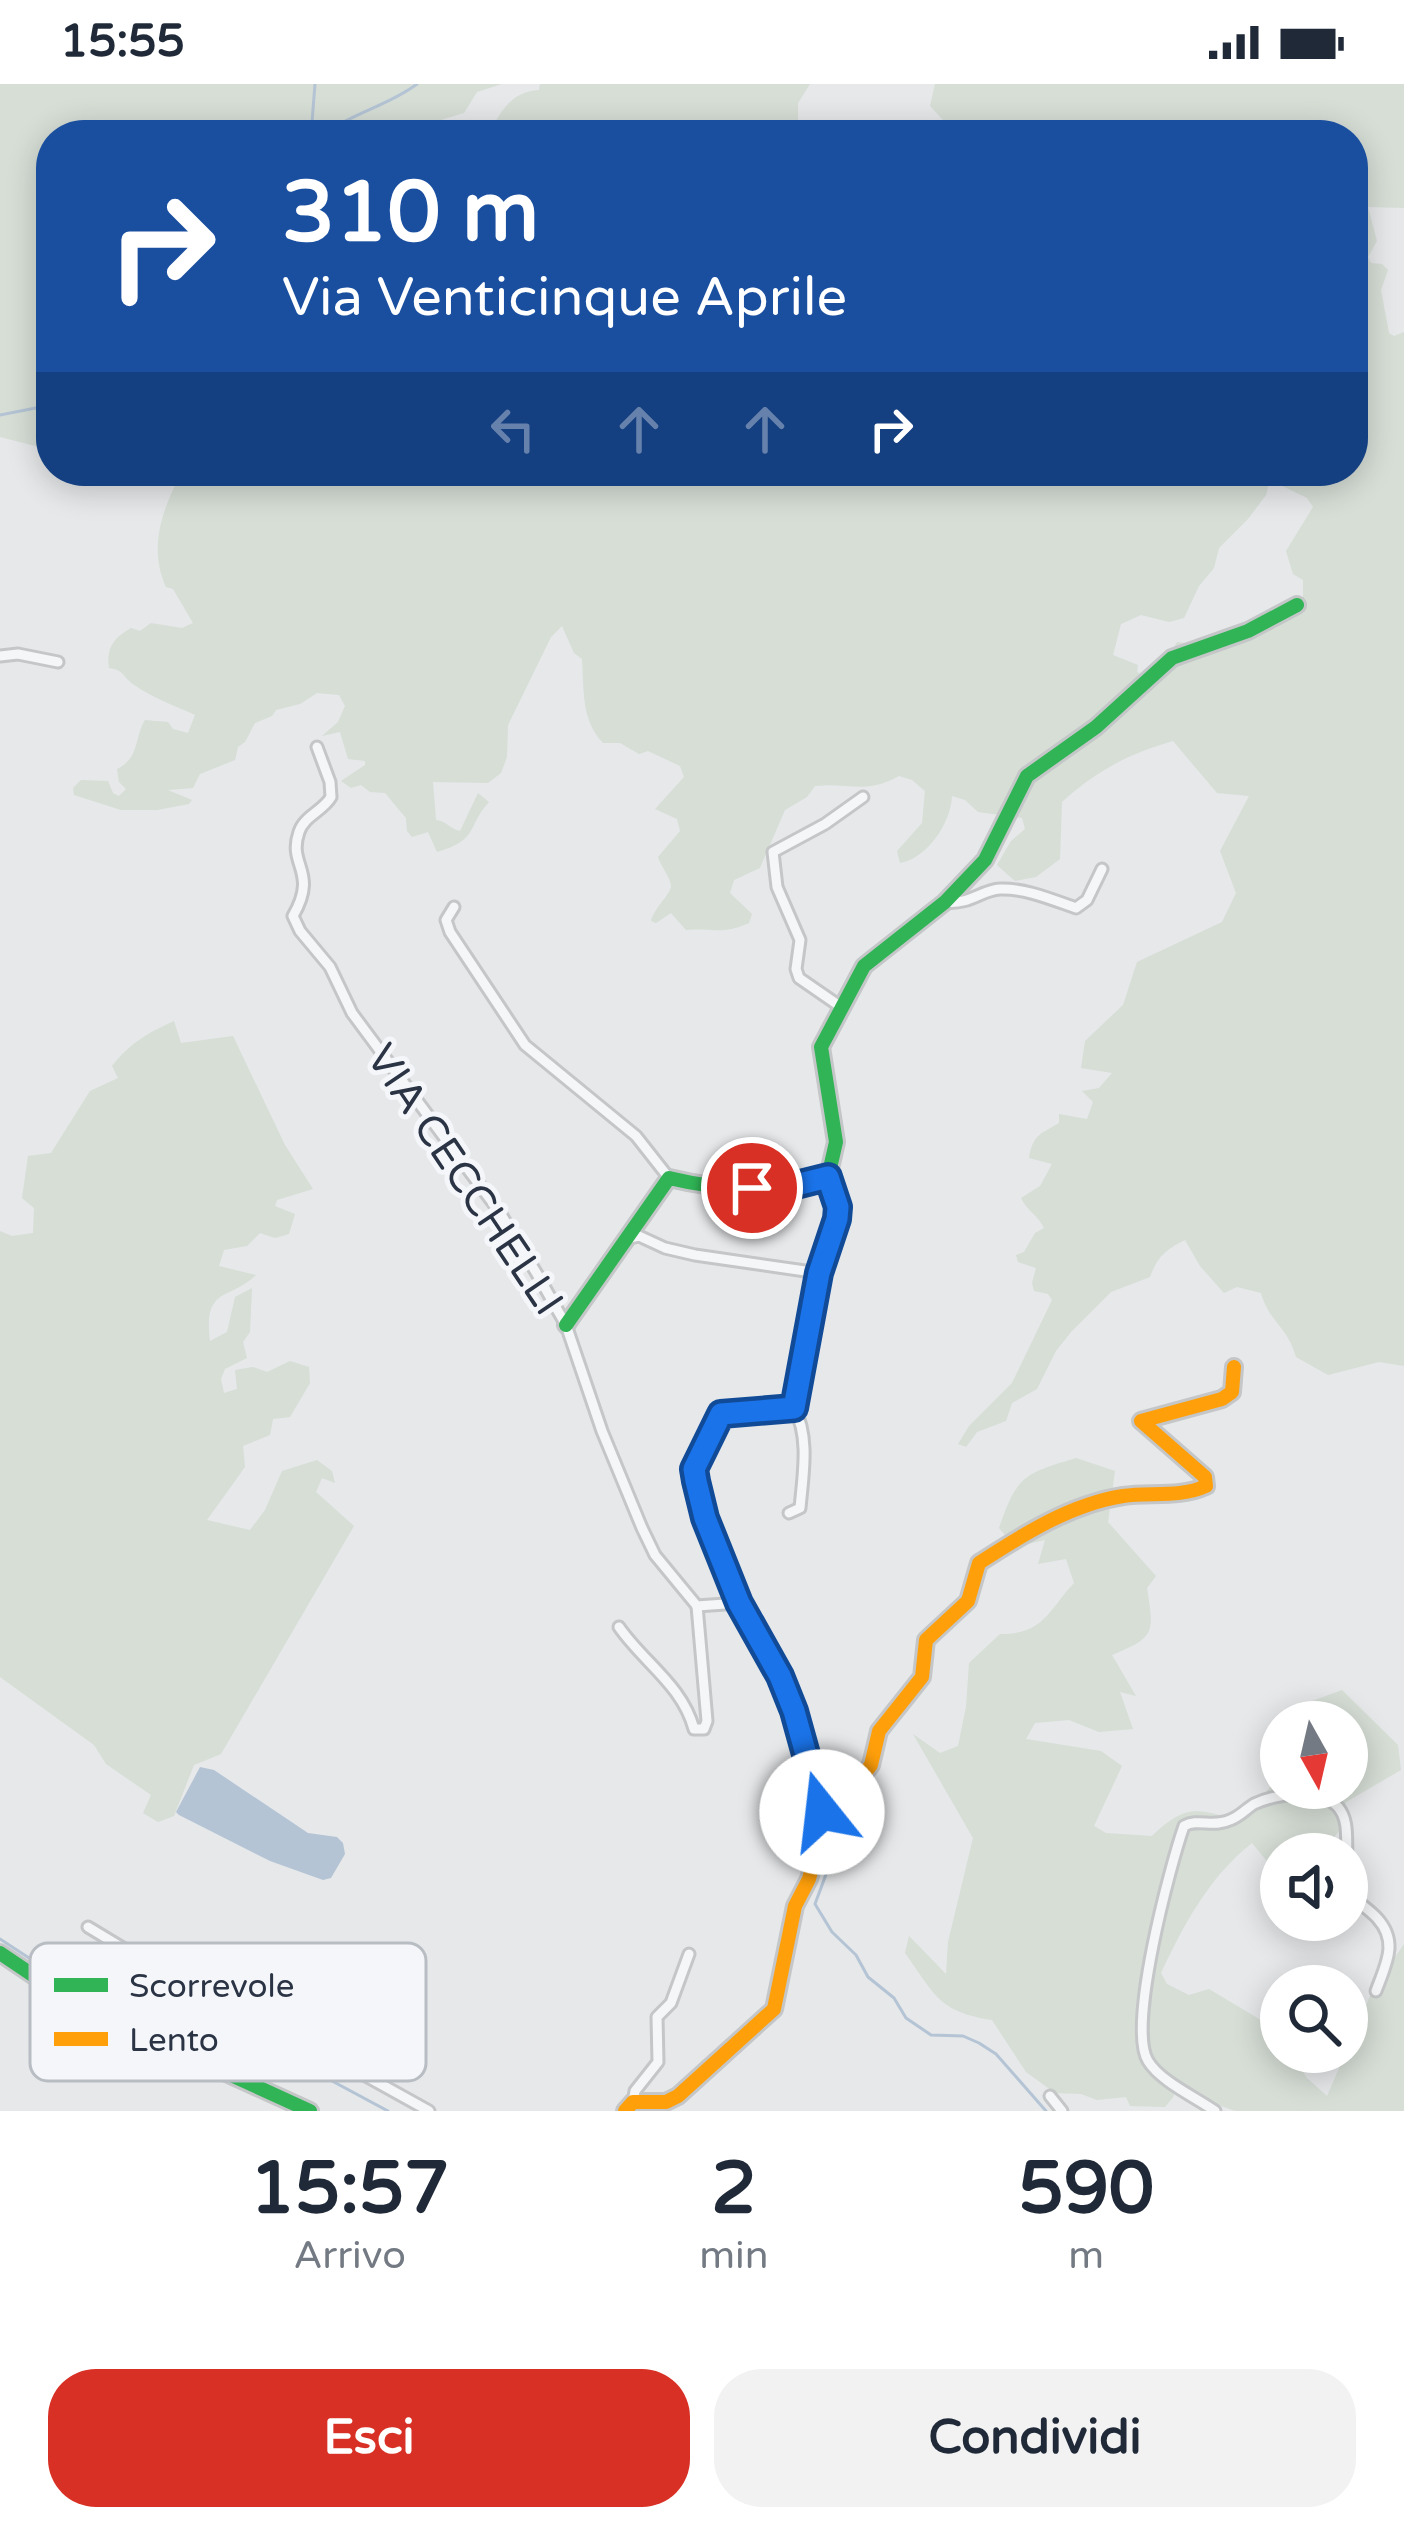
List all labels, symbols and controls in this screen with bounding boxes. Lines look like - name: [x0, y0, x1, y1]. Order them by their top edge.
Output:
- text: 15:55: [60, 15, 185, 69]
- text: 310 m: [282, 163, 539, 264]
- icon: right: [84, 168, 240, 324]
- text: Via Venticinque Aprile: [282, 265, 847, 330]
- icon: left: [480, 396, 546, 462]
- icon: ahead: [606, 396, 672, 462]
- icon: ahead: [732, 396, 798, 462]
- icon: right: [858, 396, 924, 462]
- street label: VIA CECCHELLI: [355, 1035, 574, 1325]
- pin: [701, 1137, 803, 1239]
- icon: arrive: [719, 1155, 785, 1221]
- north arrow: [1260, 1701, 1368, 1809]
- map controls: [1260, 1701, 1368, 2073]
- position arrow: [759, 1749, 885, 1875]
- button: sound: [1260, 1833, 1368, 1941]
- legend: [30, 1943, 426, 2081]
- button: search: [1260, 1965, 1368, 2073]
- text: Scorrevole: [129, 1967, 294, 2006]
- text: Lento: [129, 2021, 219, 2060]
- text: 15:57: [250, 2146, 449, 2233]
- text: 2: [711, 2146, 757, 2233]
- text: 590: [1018, 2146, 1154, 2233]
- text: Arrivo: [293, 2232, 406, 2279]
- text: min: [699, 2232, 769, 2279]
- text: m: [1068, 2232, 1104, 2279]
- button: Esci: [48, 2369, 690, 2507]
- button: Condividi: [714, 2369, 1356, 2507]

